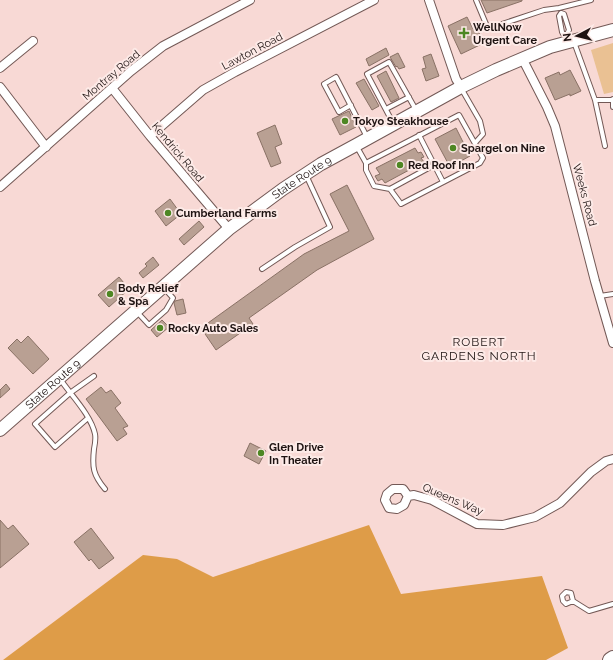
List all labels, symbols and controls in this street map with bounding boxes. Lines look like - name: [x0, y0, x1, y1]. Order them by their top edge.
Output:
- north arrow: [557, 16, 597, 56]
- place label: WellNow Urgent Care: [473, 21, 537, 47]
- marker: WellNow Urgent Care: [458, 27, 470, 39]
- street label: Lawton Road: [220, 30, 285, 73]
- text: N: [561, 32, 575, 42]
- street label: Montray Road: [80, 48, 143, 103]
- place label: Tokyo Steakhouse: [353, 115, 449, 128]
- marker: Tokyo Steakhouse: [340, 116, 350, 126]
- street label: Kendrick Road: [149, 120, 206, 185]
- place label: Spargel on Nine: [461, 142, 545, 155]
- marker: Spargel on Nine: [448, 143, 458, 153]
- street label: State Route 9: [270, 154, 334, 202]
- place label: Red Roof Inn: [408, 159, 475, 172]
- marker: Red Roof Inn: [395, 160, 405, 170]
- street label: Weeks Road: [570, 163, 599, 228]
- place label: Cumberland Farms: [176, 207, 277, 220]
- marker: Cumberland Farms: [163, 208, 173, 218]
- place label: Body Relief & Spa: [118, 282, 179, 308]
- marker: Body Relief & Spa: [105, 289, 115, 299]
- place label: Rocky Auto Sales: [168, 322, 259, 335]
- marker: Rocky Auto Sales: [155, 323, 165, 333]
- district label: ROBERT GARDENS NORTH: [421, 335, 537, 363]
- street label: State Route 9: [23, 357, 83, 412]
- place label: Glen Drive In Theater: [269, 441, 324, 467]
- marker: Glen Drive In Theater: [256, 448, 266, 458]
- street label: Queens Way: [421, 481, 485, 518]

